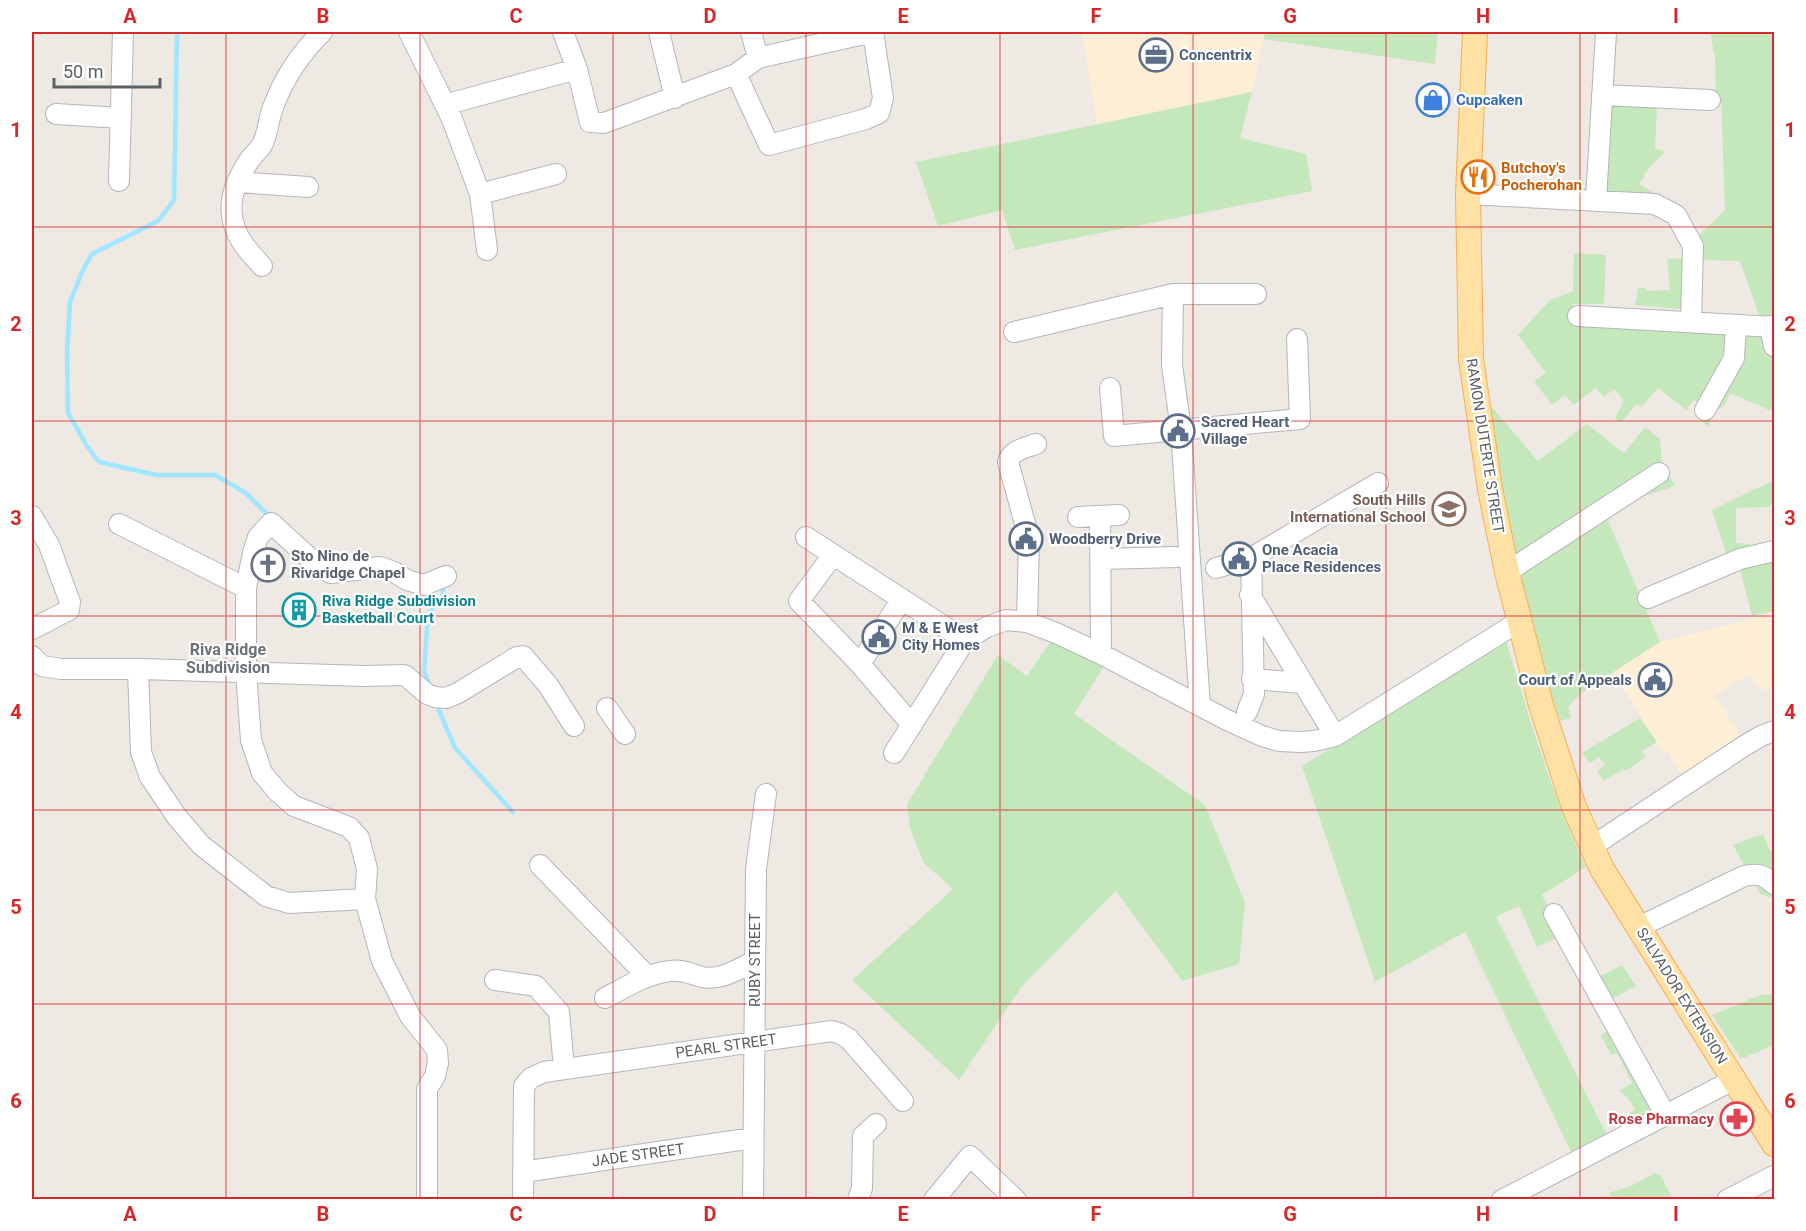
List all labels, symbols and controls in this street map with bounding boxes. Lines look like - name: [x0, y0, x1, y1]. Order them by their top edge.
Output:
- text: A: [123, 4, 137, 28]
- text: B: [317, 4, 329, 28]
- text: C: [509, 4, 523, 28]
- text: D: [704, 4, 717, 28]
- text: E: [897, 4, 909, 28]
- text: F: [1091, 4, 1102, 28]
- text: G: [1283, 4, 1297, 28]
- text: H: [1476, 4, 1490, 28]
- text: I: [1673, 4, 1679, 28]
- office icon: Concentrix: [1138, 37, 1174, 73]
- place label: Concentrix: [1179, 46, 1253, 64]
- scale bar: [54, 51, 160, 89]
- text: 50 m: [63, 61, 103, 82]
- shop icon: Cupcaken: [1415, 82, 1451, 118]
- place label: Cupcaken: [1456, 91, 1523, 109]
- text: 1: [10, 118, 22, 142]
- text: 1: [1784, 118, 1796, 142]
- restaurant icon: Butchoy's Pocherohan: [1460, 159, 1496, 195]
- place label: Butchoy's Pocherohan: [1501, 159, 1582, 194]
- text: 2: [10, 312, 22, 336]
- text: 2: [1784, 312, 1796, 336]
- street label: RAMON DUTERTE STREET: [1462, 357, 1508, 535]
- public building icon: Sacred Heart Village: [1160, 413, 1196, 449]
- place label: Sacred Heart Village: [1201, 413, 1289, 448]
- place label: South Hills International School: [1290, 491, 1426, 526]
- school or university icon: South Hills International School: [1431, 491, 1467, 527]
- text: 3: [10, 506, 22, 530]
- text: 3: [1784, 506, 1796, 530]
- public building icon: Woodberry Drive: [1008, 521, 1044, 557]
- place label: Woodberry Drive: [1049, 530, 1161, 548]
- public building icon: One Acacia Place Residences: [1221, 541, 1257, 577]
- place label: One Acacia Place Residences: [1262, 541, 1382, 576]
- church icon: Sto Nino de Rivaridge Chapel: [250, 547, 286, 583]
- place label: Sto Nino de Rivaridge Chapel: [291, 547, 405, 582]
- building icon: Riva Ridge Subdivision Basketball Court: [281, 592, 317, 628]
- place label: Riva Ridge Subdivision Basketball Court: [322, 592, 476, 627]
- public building icon: M & E West City Homes: [861, 619, 897, 655]
- place label: M & E West City Homes: [902, 619, 980, 654]
- district label: Riva Ridge Subdivision: [186, 640, 270, 677]
- public building icon: Court of Appeals: [1637, 662, 1673, 698]
- place label: Court of Appeals: [1519, 671, 1632, 689]
- text: 4: [10, 700, 22, 724]
- text: 4: [1784, 700, 1796, 724]
- text: 5: [10, 895, 22, 919]
- text: 5: [1784, 895, 1796, 919]
- street label: RUBY STREET: [746, 913, 764, 1007]
- street label: SALVADOR EXTENSION: [1633, 924, 1731, 1068]
- street label: PEARL STREET: [674, 1030, 778, 1062]
- text: 6: [10, 1089, 22, 1113]
- text: 6: [1784, 1089, 1796, 1113]
- pharmacy icon: Rose Pharmacy: [1719, 1101, 1755, 1137]
- place label: Rose Pharmacy: [1608, 1110, 1714, 1128]
- street label: JADE STREET: [591, 1140, 685, 1170]
- text: A: [123, 1202, 137, 1226]
- text: B: [317, 1202, 329, 1226]
- text: C: [509, 1202, 523, 1226]
- text: D: [704, 1202, 717, 1226]
- text: E: [897, 1202, 909, 1226]
- text: F: [1091, 1202, 1102, 1226]
- text: G: [1283, 1202, 1297, 1226]
- text: H: [1476, 1202, 1490, 1226]
- text: I: [1673, 1202, 1679, 1226]

